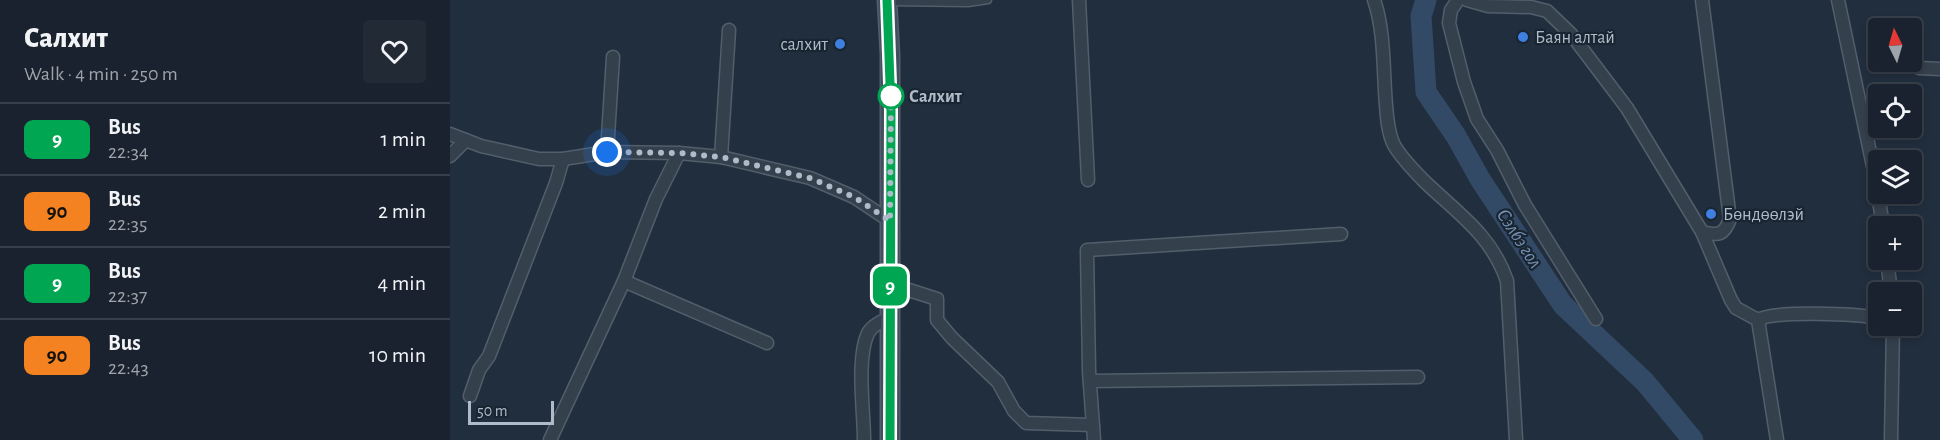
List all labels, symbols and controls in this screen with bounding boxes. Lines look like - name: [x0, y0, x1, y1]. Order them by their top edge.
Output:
- north arrow: [1868, 18, 1922, 72]
- map controls: [1868, 18, 1922, 336]
- button: heart: [363, 20, 426, 83]
- text: Салхит: [24, 25, 108, 53]
- place label: Баян алтай: [1535, 29, 1615, 47]
- marker: Баян алтай: [1516, 30, 1530, 44]
- place label: салхит: [781, 36, 829, 54]
- marker: салхит: [833, 37, 847, 51]
- text: Walk · 4 min · 250 m: [24, 64, 178, 84]
- marker: Салхит: [878, 83, 904, 109]
- button: locate: [1868, 84, 1922, 138]
- place label: Салхит: [909, 88, 963, 106]
- text: Bus: [108, 116, 141, 138]
- text: 1 min: [381, 128, 426, 150]
- text: 9: [52, 129, 62, 150]
- your location: [592, 137, 622, 167]
- text: 22:34: [108, 142, 149, 162]
- button: layers: [1868, 150, 1922, 204]
- text: Bus: [108, 188, 141, 210]
- text: 2 min: [378, 200, 426, 222]
- text: 90: [46, 201, 68, 222]
- water label: Сэлбэ гол: [1493, 205, 1546, 272]
- place label: Бөндөөлэй: [1723, 206, 1804, 224]
- marker: Бөндөөлэй: [1704, 207, 1718, 221]
- text: 22:35: [108, 214, 147, 234]
- button: +: [1868, 216, 1922, 270]
- text: Bus: [108, 260, 141, 282]
- line badge: 9: [870, 266, 910, 306]
- text: 4 min: [378, 272, 426, 294]
- text: 9: [52, 273, 62, 294]
- text: 9: [885, 276, 895, 297]
- button: −: [1868, 282, 1922, 336]
- text: 22:37: [108, 286, 147, 306]
- text: Bus: [108, 332, 141, 354]
- text: 10 min: [369, 344, 426, 366]
- text: 90: [46, 345, 68, 366]
- text: 22:43: [108, 358, 149, 378]
- scale bar: [468, 398, 554, 426]
- text: 50 m: [477, 403, 508, 419]

